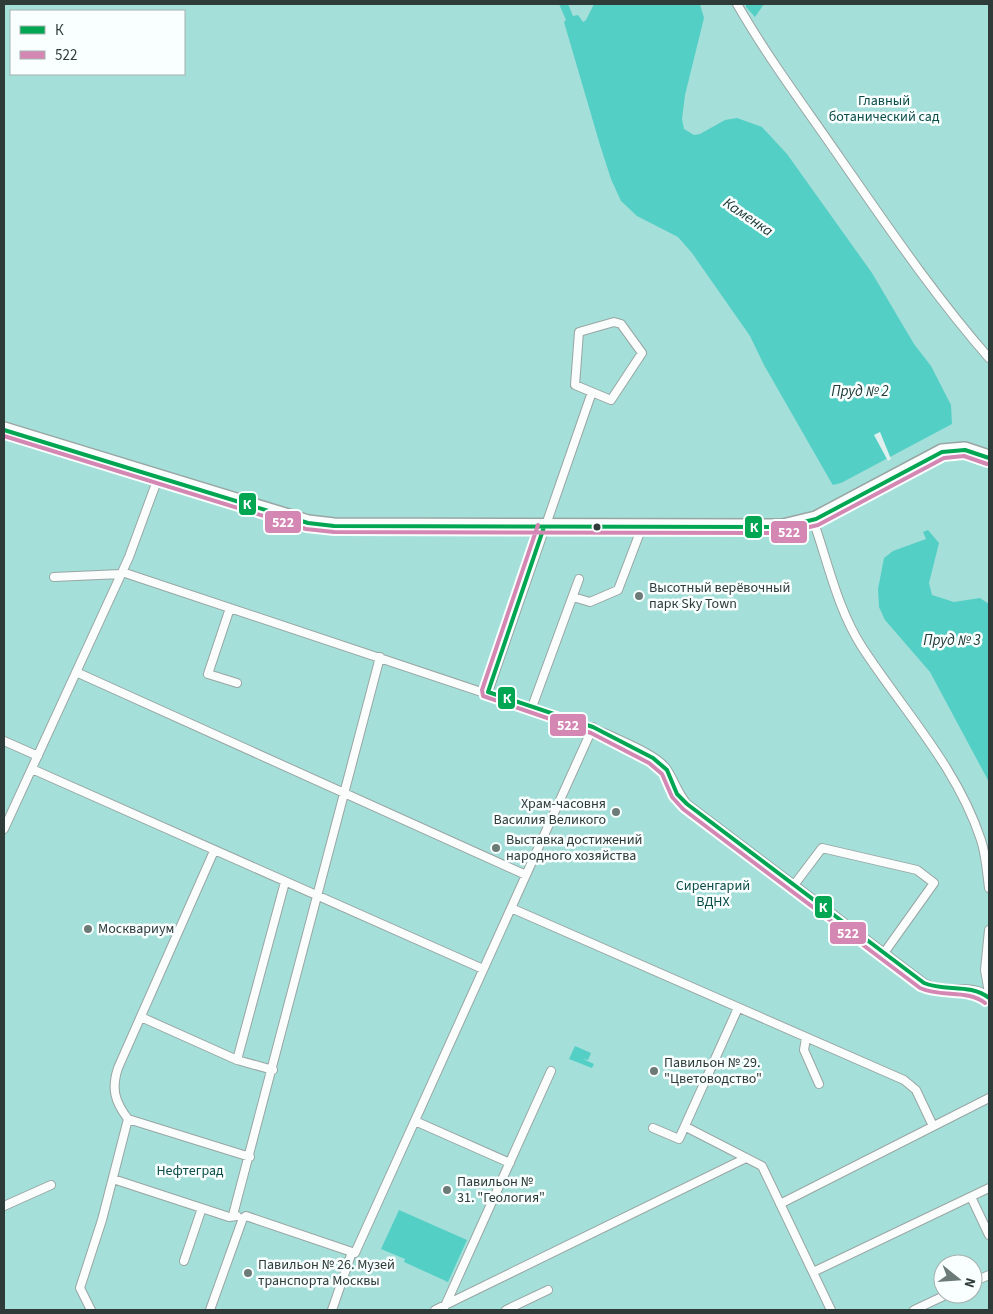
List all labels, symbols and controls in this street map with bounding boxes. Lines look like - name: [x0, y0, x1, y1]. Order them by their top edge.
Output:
- legend: [10, 10, 185, 75]
- text: К: [55, 20, 64, 41]
- text: 522: [55, 45, 77, 66]
- park label: Главный ботанический сад: [829, 91, 940, 127]
- water label: Каменка: [719, 193, 777, 241]
- water label: Пруд № 2: [831, 381, 889, 402]
- line badge: К: [238, 492, 257, 516]
- text: К: [243, 495, 252, 515]
- line badge: 522: [264, 510, 302, 534]
- text: 522: [272, 513, 294, 533]
- line badge: К: [744, 515, 763, 539]
- text: К: [750, 518, 759, 538]
- line badge: 522: [770, 520, 808, 544]
- unlabelled marker: [592, 522, 602, 532]
- text: 522: [778, 523, 800, 543]
- place label: Высотный верёвочный парк Sky Town: [649, 578, 790, 614]
- marker: Высотный верёвочный парк Sky Town: [633, 590, 645, 602]
- water label: Пруд № 3: [923, 630, 981, 651]
- line badge: К: [497, 686, 516, 710]
- text: К: [503, 689, 512, 709]
- line badge: 522: [549, 713, 587, 737]
- text: 522: [557, 716, 579, 736]
- place label: Храм-часовня Василия Великого: [494, 794, 606, 830]
- marker: Храм-часовня Василия Великого: [610, 806, 622, 818]
- place label: Выставка достижений народного хозяйства: [506, 830, 643, 866]
- marker: Выставка достижений народного хозяйства: [490, 842, 502, 854]
- park label: Сиренгарий ВДНХ: [676, 876, 750, 912]
- line badge: К: [814, 895, 833, 919]
- text: К: [819, 898, 828, 918]
- place label: Москвариум: [98, 919, 174, 939]
- line badge: 522: [829, 921, 867, 945]
- marker: Москвариум: [82, 923, 94, 935]
- text: 522: [837, 924, 859, 944]
- place label: Павильон № 29. "Цветоводство": [664, 1053, 762, 1089]
- marker: Павильон № 29. "Цветоводство": [648, 1065, 660, 1077]
- park label: Нефтеград: [156, 1161, 224, 1181]
- place label: Павильон № 31. "Геология": [457, 1172, 545, 1208]
- marker: Павильон № 31. "Геология": [441, 1184, 453, 1196]
- north arrow: [933, 1254, 983, 1304]
- place label: Павильон № 26. Музей транспорта Москвы: [258, 1255, 395, 1291]
- marker: Павильон № 26. Музей транспорта Москвы: [242, 1267, 254, 1279]
- text: N: [959, 1275, 980, 1290]

